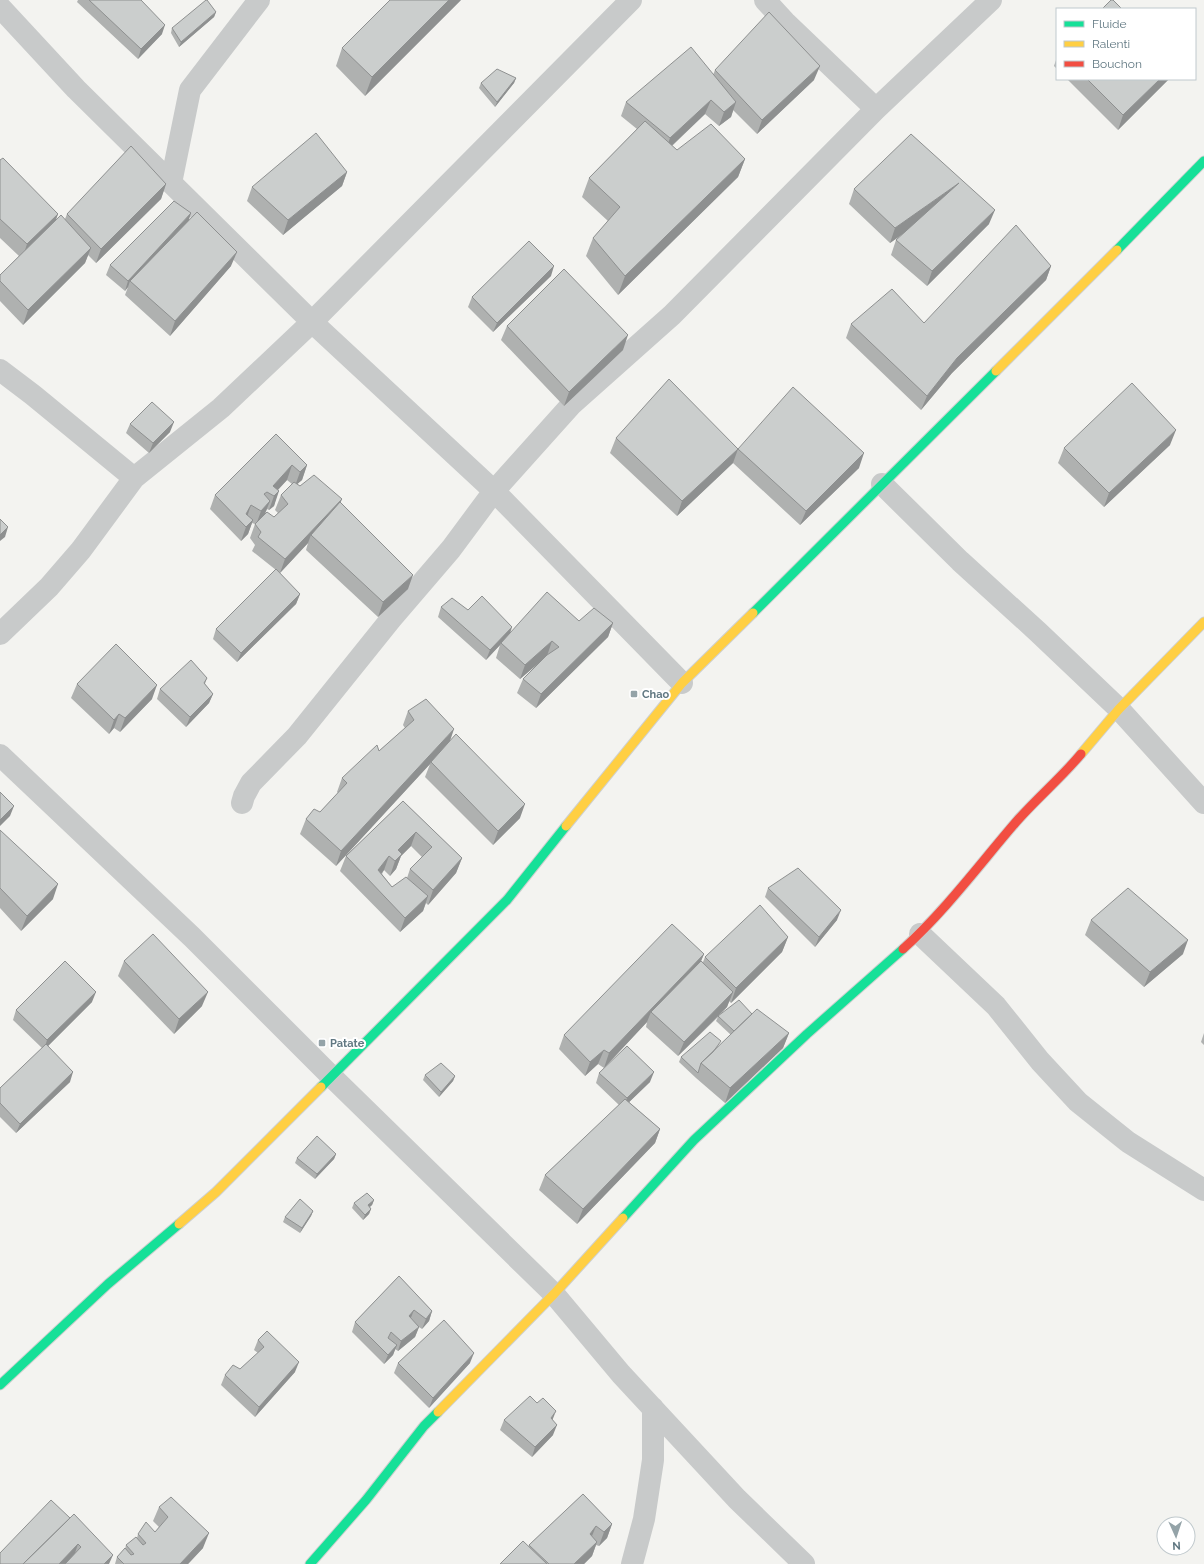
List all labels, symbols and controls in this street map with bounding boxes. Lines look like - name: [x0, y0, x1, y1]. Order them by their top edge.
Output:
- legend: [1056, 8, 1196, 80]
- text: Fluide: [1092, 17, 1127, 31]
- text: Ralenti: [1092, 37, 1130, 51]
- text: Bouchon: [1092, 57, 1142, 71]
- place label: Chao: [642, 688, 670, 701]
- marker: Chao: [629, 689, 639, 699]
- place label: Patate: [330, 1037, 365, 1050]
- marker: Patate: [317, 1038, 327, 1048]
- north arrow: [1156, 1516, 1196, 1556]
- text: N: [1172, 1539, 1181, 1552]

